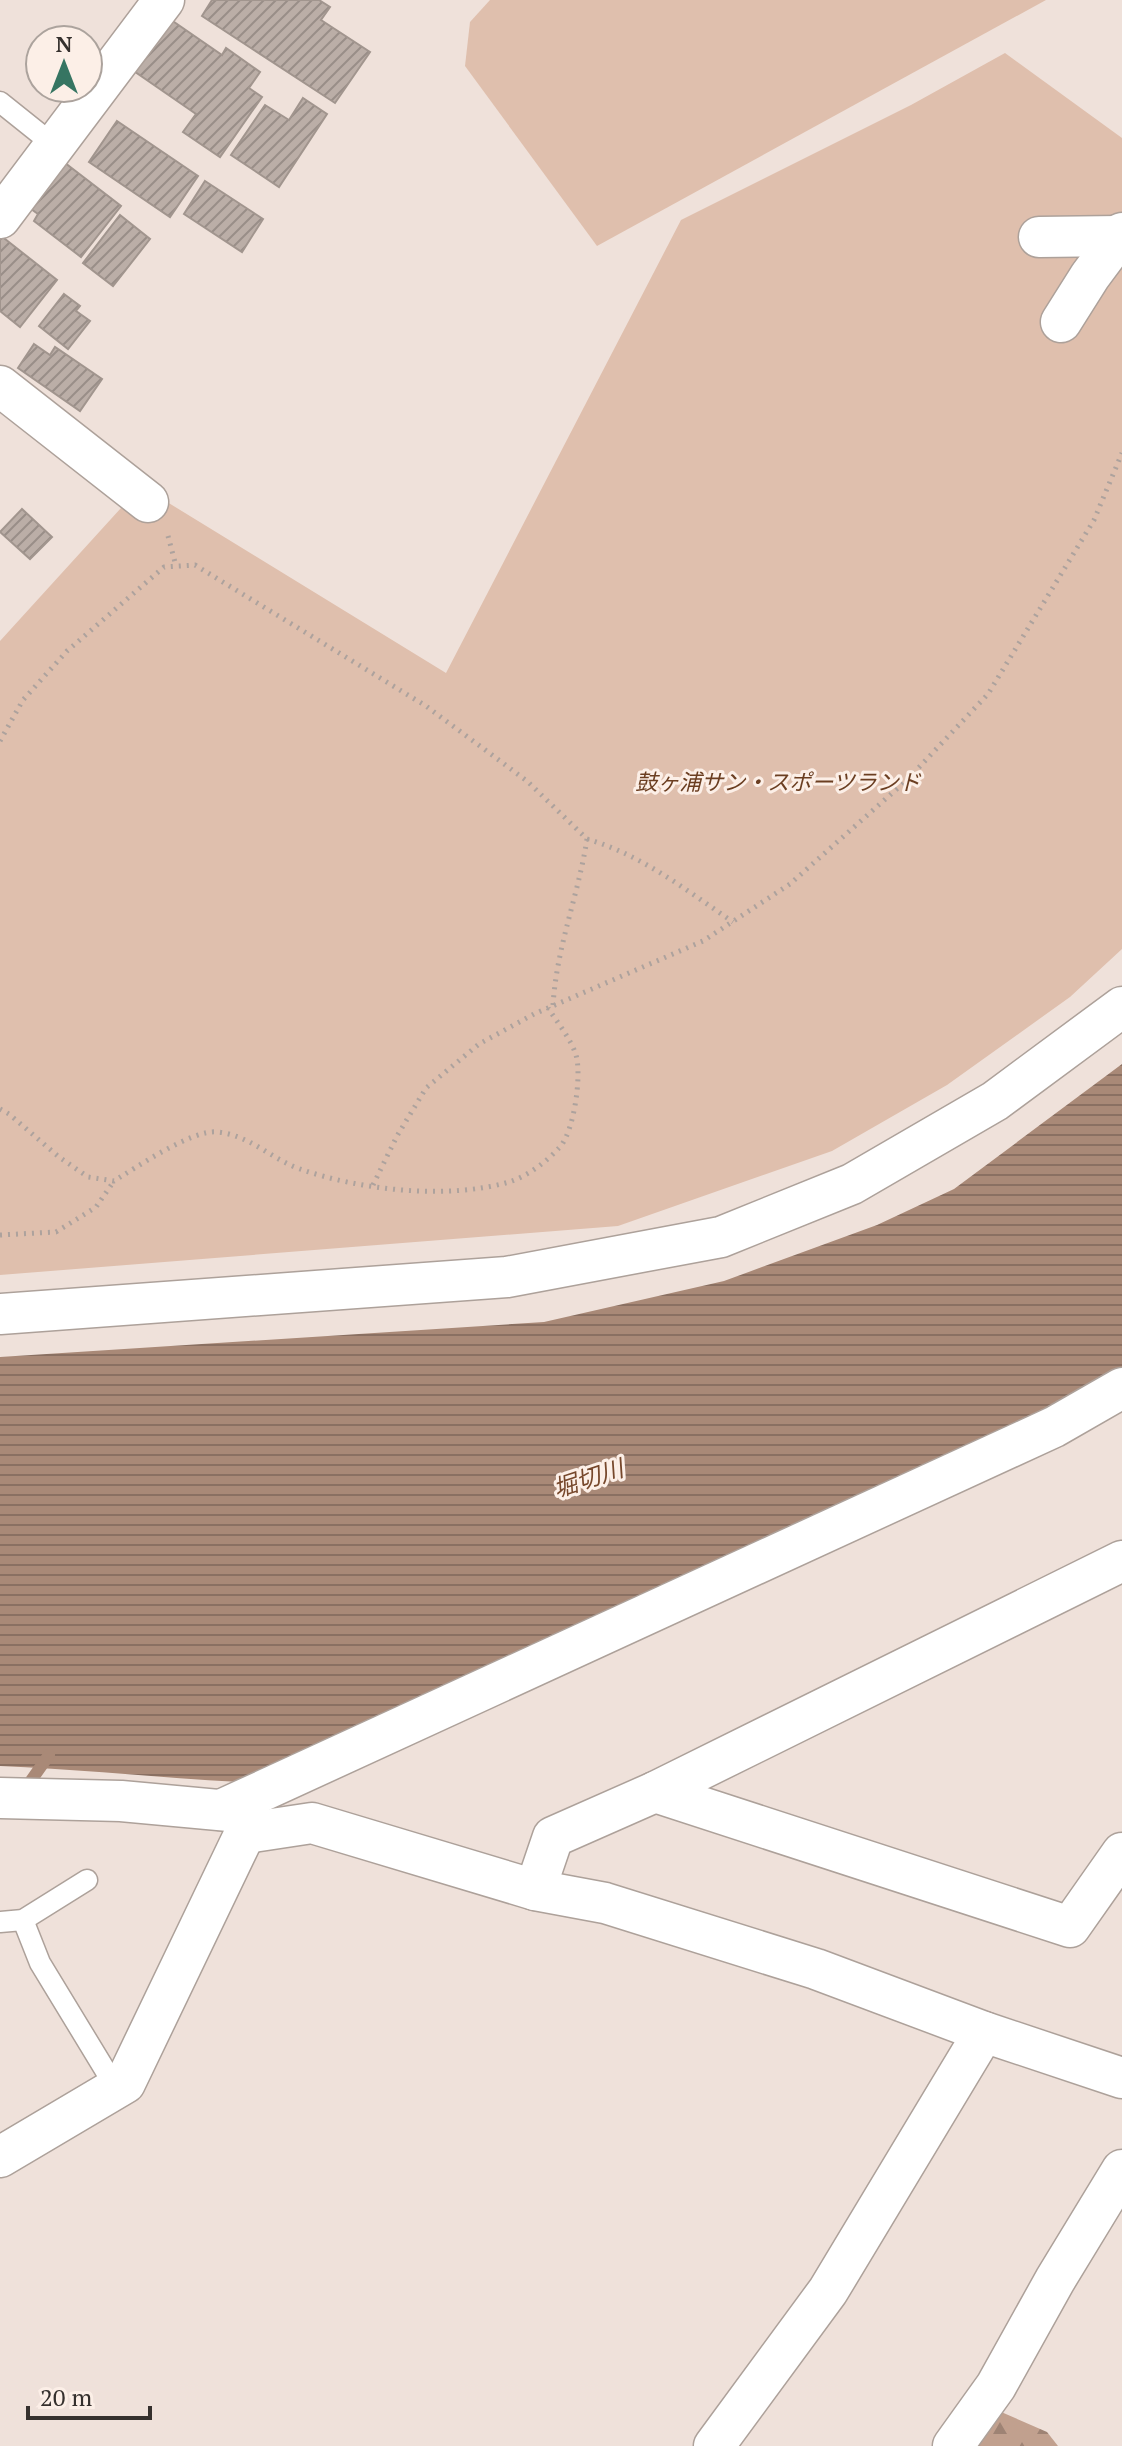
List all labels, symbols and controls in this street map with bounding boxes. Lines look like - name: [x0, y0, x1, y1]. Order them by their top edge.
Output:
- north arrow: [24, 24, 104, 104]
- text: N: [56, 29, 73, 58]
- park label: 鼓ヶ浦サン・スポーツランド: [635, 767, 922, 796]
- water label: 堀切川: [549, 1451, 630, 1504]
- scale bar: [28, 2370, 150, 2420]
- text: 20 m: [40, 2381, 92, 2413]

